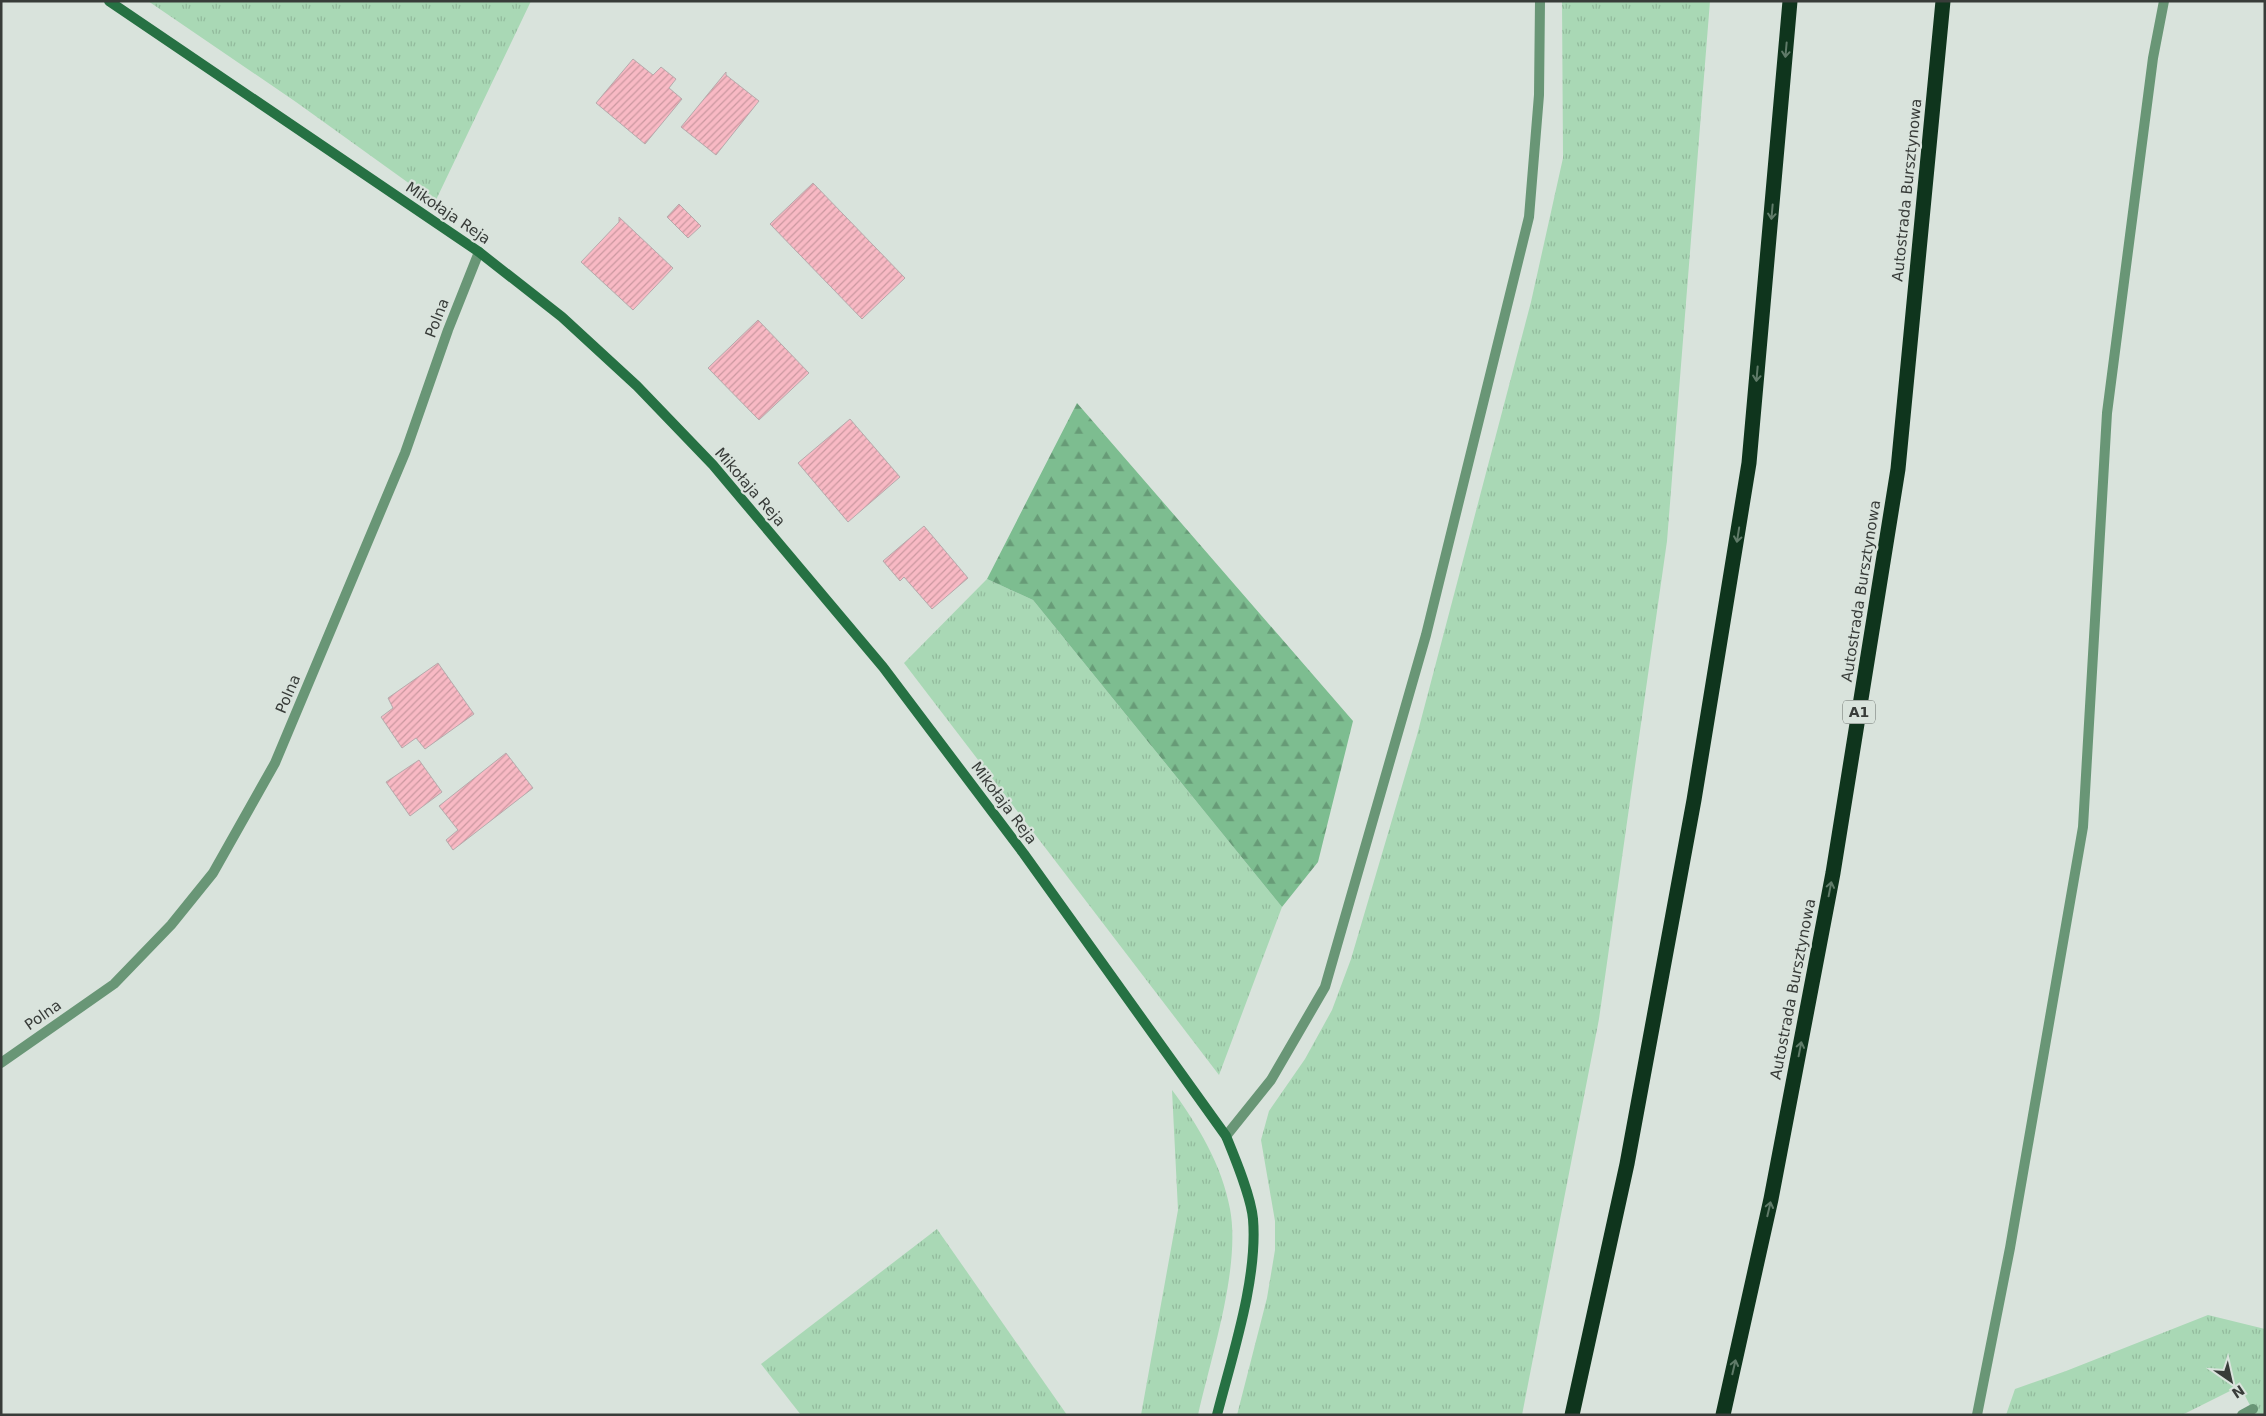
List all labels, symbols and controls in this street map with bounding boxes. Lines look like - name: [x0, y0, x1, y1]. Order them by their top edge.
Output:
- one-way arrow: [1781, 42, 1791, 58]
- street label: Autostrada Bursztynowa: [1888, 98, 1926, 282]
- street label: Mikołaja Reja: [402, 178, 494, 248]
- one-way arrow: [1767, 203, 1777, 219]
- street label: Polna: [421, 296, 453, 340]
- one-way arrow: [1753, 365, 1762, 381]
- street label: Mikołaja Reja: [711, 444, 789, 530]
- street label: Autostrada Bursztynowa: [1838, 499, 1884, 683]
- one-way arrow: [1732, 526, 1742, 542]
- street label: Polna: [272, 672, 304, 716]
- road number: A1: [1843, 700, 1875, 724]
- street label: Mikołaja Reja: [967, 758, 1041, 848]
- one-way arrow: [1826, 882, 1835, 898]
- street label: Autostrada Bursztynowa: [1767, 897, 1819, 1081]
- street label: Polna: [21, 996, 65, 1034]
- one-way arrow: [1795, 1041, 1805, 1057]
- one-way arrow: [1765, 1201, 1774, 1217]
- north arrow: [2206, 1356, 2256, 1406]
- one-way arrow: [1730, 1360, 1739, 1376]
- text: N: [2229, 1382, 2248, 1402]

